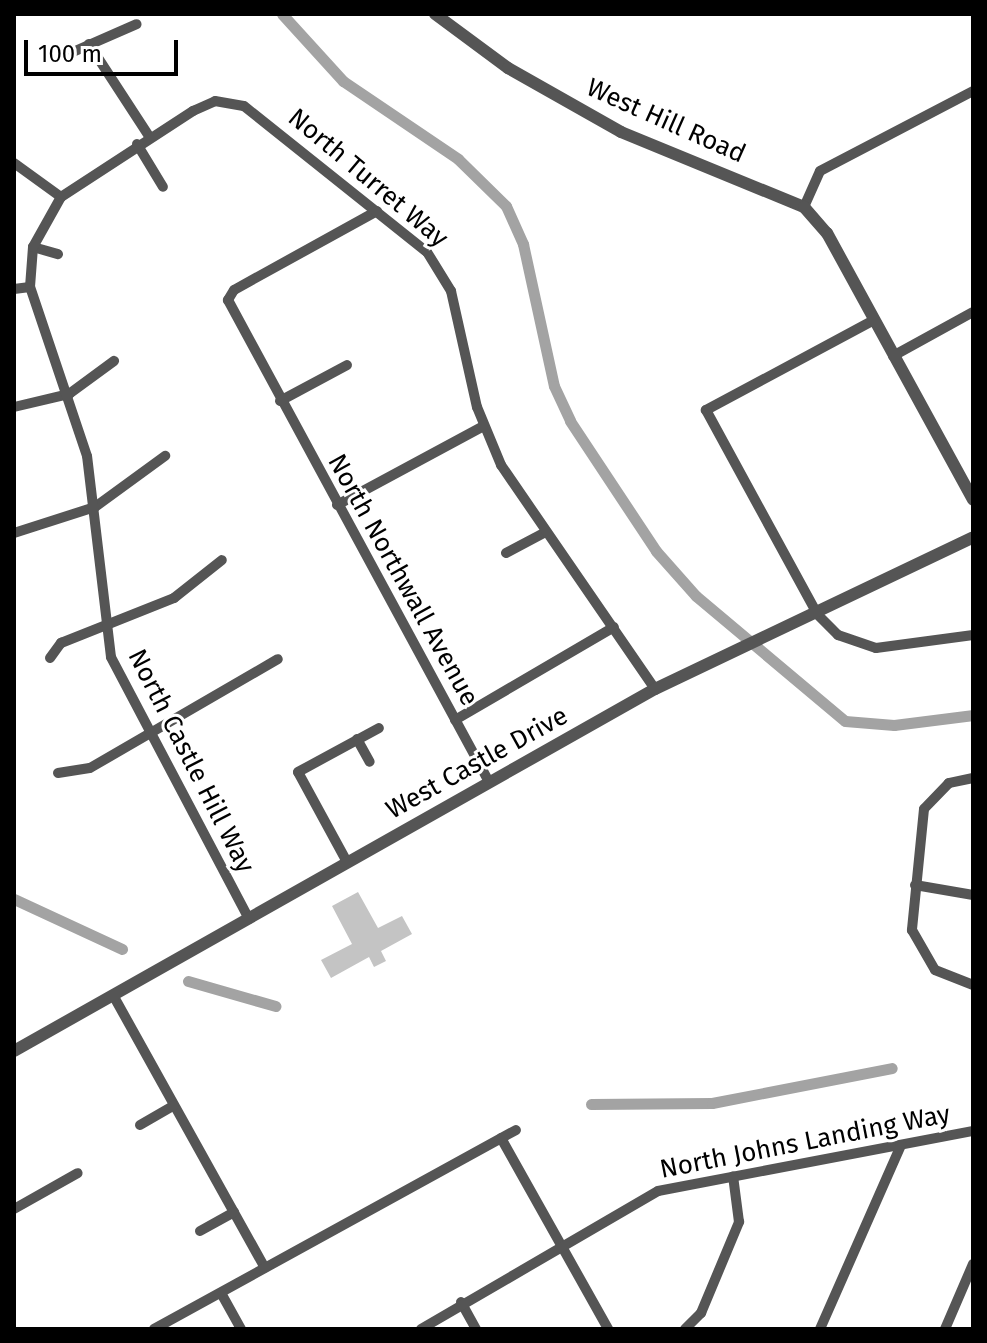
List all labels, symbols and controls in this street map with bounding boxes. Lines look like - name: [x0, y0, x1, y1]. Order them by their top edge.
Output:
- scale bar: [28, 24, 182, 74]
- text: 100 m: [38, 40, 102, 68]
- street label: West Hill Road: [582, 72, 750, 170]
- street label: North Turret Way: [282, 102, 454, 254]
- street label: North Northwall Avenue: [321, 449, 485, 711]
- street label: North Castle Hill Way: [121, 644, 261, 878]
- street label: West Castle Drive: [381, 700, 573, 826]
- street label: North Johns Landing Way: [657, 1099, 953, 1185]

